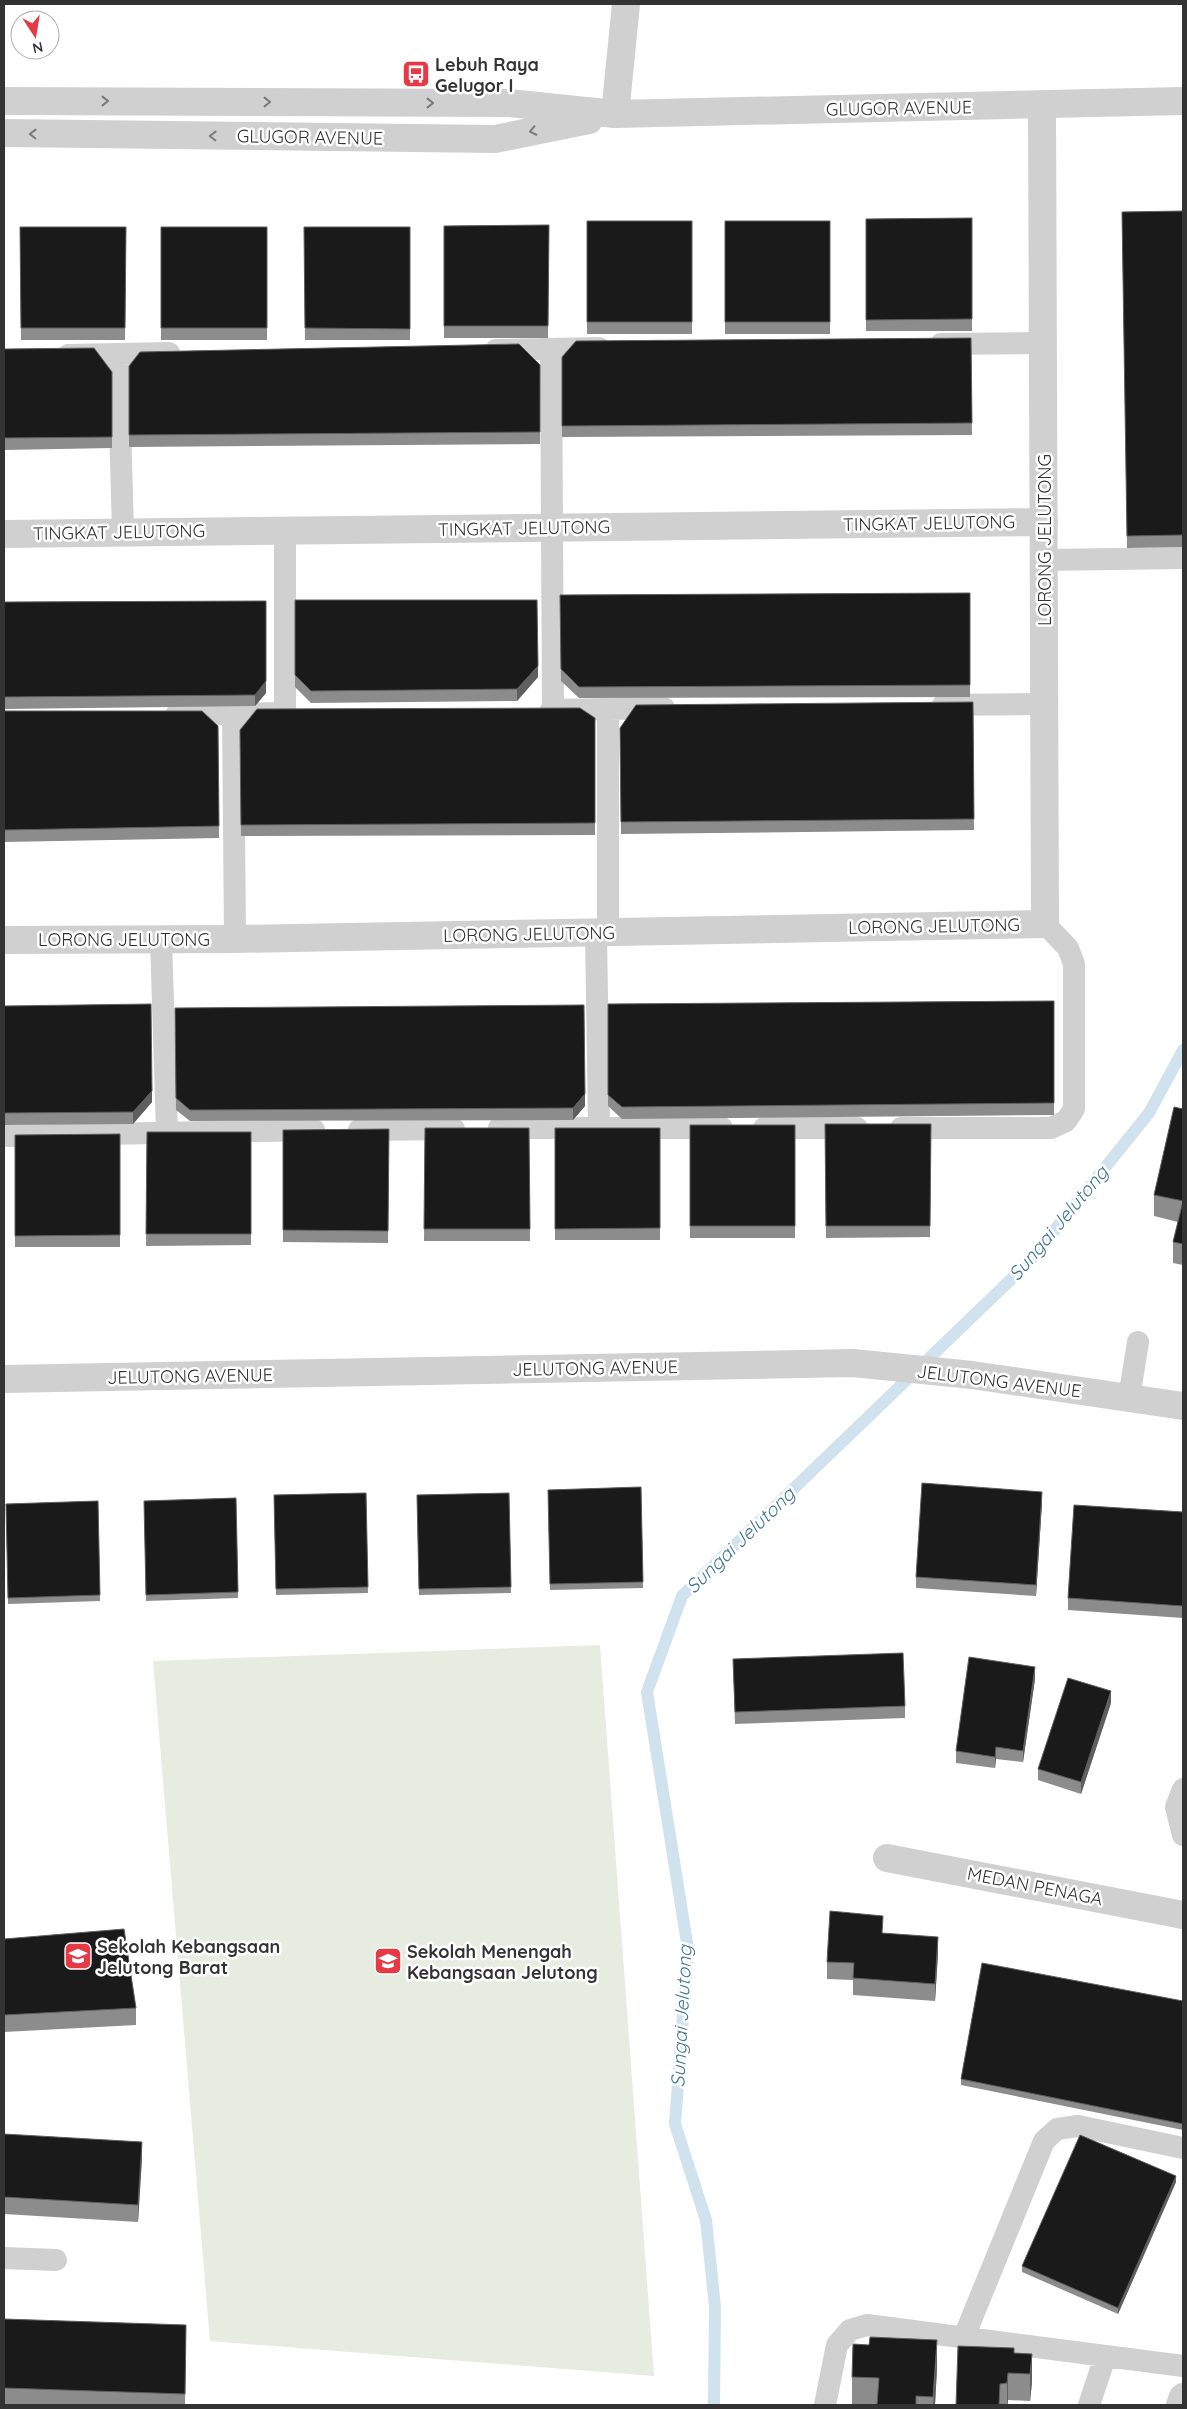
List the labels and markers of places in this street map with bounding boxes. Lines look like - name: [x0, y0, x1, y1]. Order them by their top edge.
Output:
- place label: Lebuh Raya Gelugor I: [435, 53, 539, 97]
- bus stop icon: Lebuh Raya Gelugor I: [401, 59, 431, 89]
- place label: Sekolah Kebangsaan Jelutong Barat: [97, 1935, 280, 1979]
- place label: Sekolah Menengah Kebangsaan Jelutong: [407, 1940, 598, 1984]
- school or university icon: Sekolah Kebangsaan Jelutong Barat: [63, 1941, 93, 1971]
- school or university icon: Sekolah Menengah Kebangsaan Jelutong: [373, 1946, 403, 1976]

